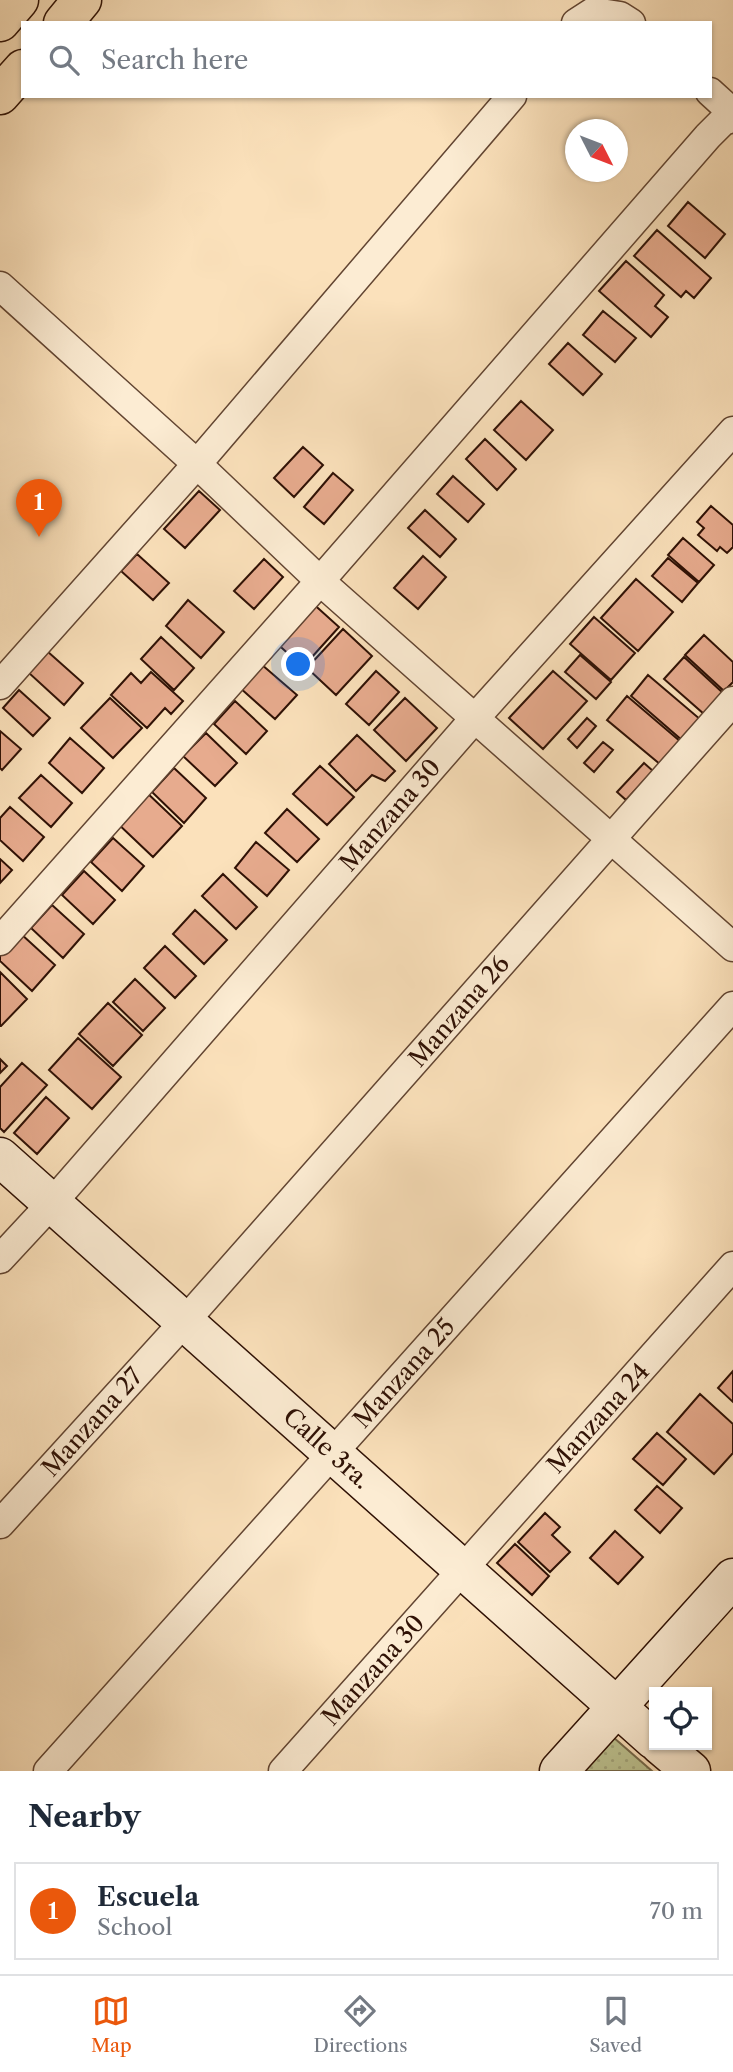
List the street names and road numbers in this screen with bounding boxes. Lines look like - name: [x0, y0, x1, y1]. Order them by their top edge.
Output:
- street label: Manzana 30: [333, 753, 447, 877]
- street label: Manzana 26: [403, 949, 515, 1073]
- street label: Manzana 25: [347, 1312, 461, 1434]
- street label: Manzana 24: [541, 1357, 655, 1479]
- street label: Manzana 27: [36, 1362, 148, 1482]
- street label: Calle 3ra.: [277, 1401, 377, 1495]
- street label: Manzana 30: [316, 1609, 430, 1731]

